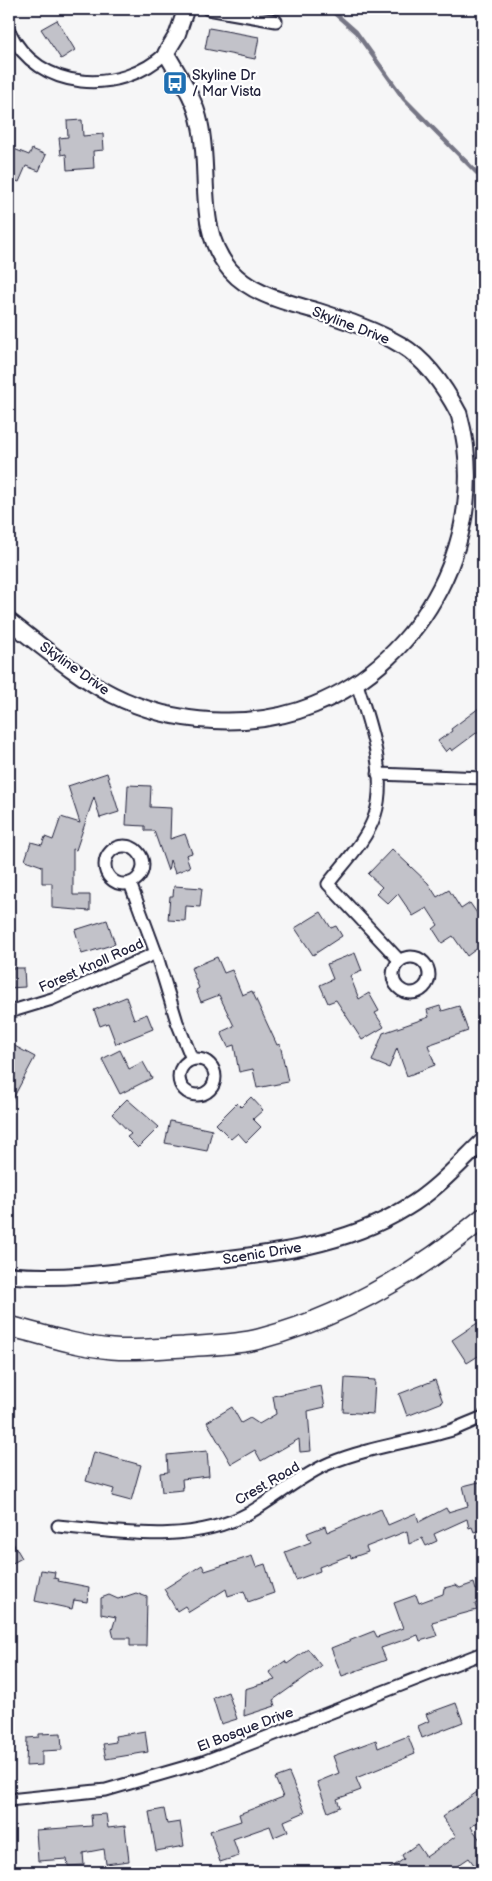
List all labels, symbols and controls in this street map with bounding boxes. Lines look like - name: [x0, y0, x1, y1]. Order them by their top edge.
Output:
- place label: Skyline Dr / Mar Vista: [192, 67, 261, 100]
- bus stop icon: Skyline Dr / Mar Vista: [162, 70, 188, 96]
- street label: Skyline Drive: [310, 303, 392, 348]
- street label: Skyline Drive: [37, 638, 113, 699]
- street label: Forest Knoll Road: [36, 935, 146, 996]
- street label: Scenic Drive: [221, 1239, 303, 1268]
- street label: Crest Road: [232, 1458, 303, 1509]
- street label: El Bosque Drive: [195, 1703, 296, 1756]

